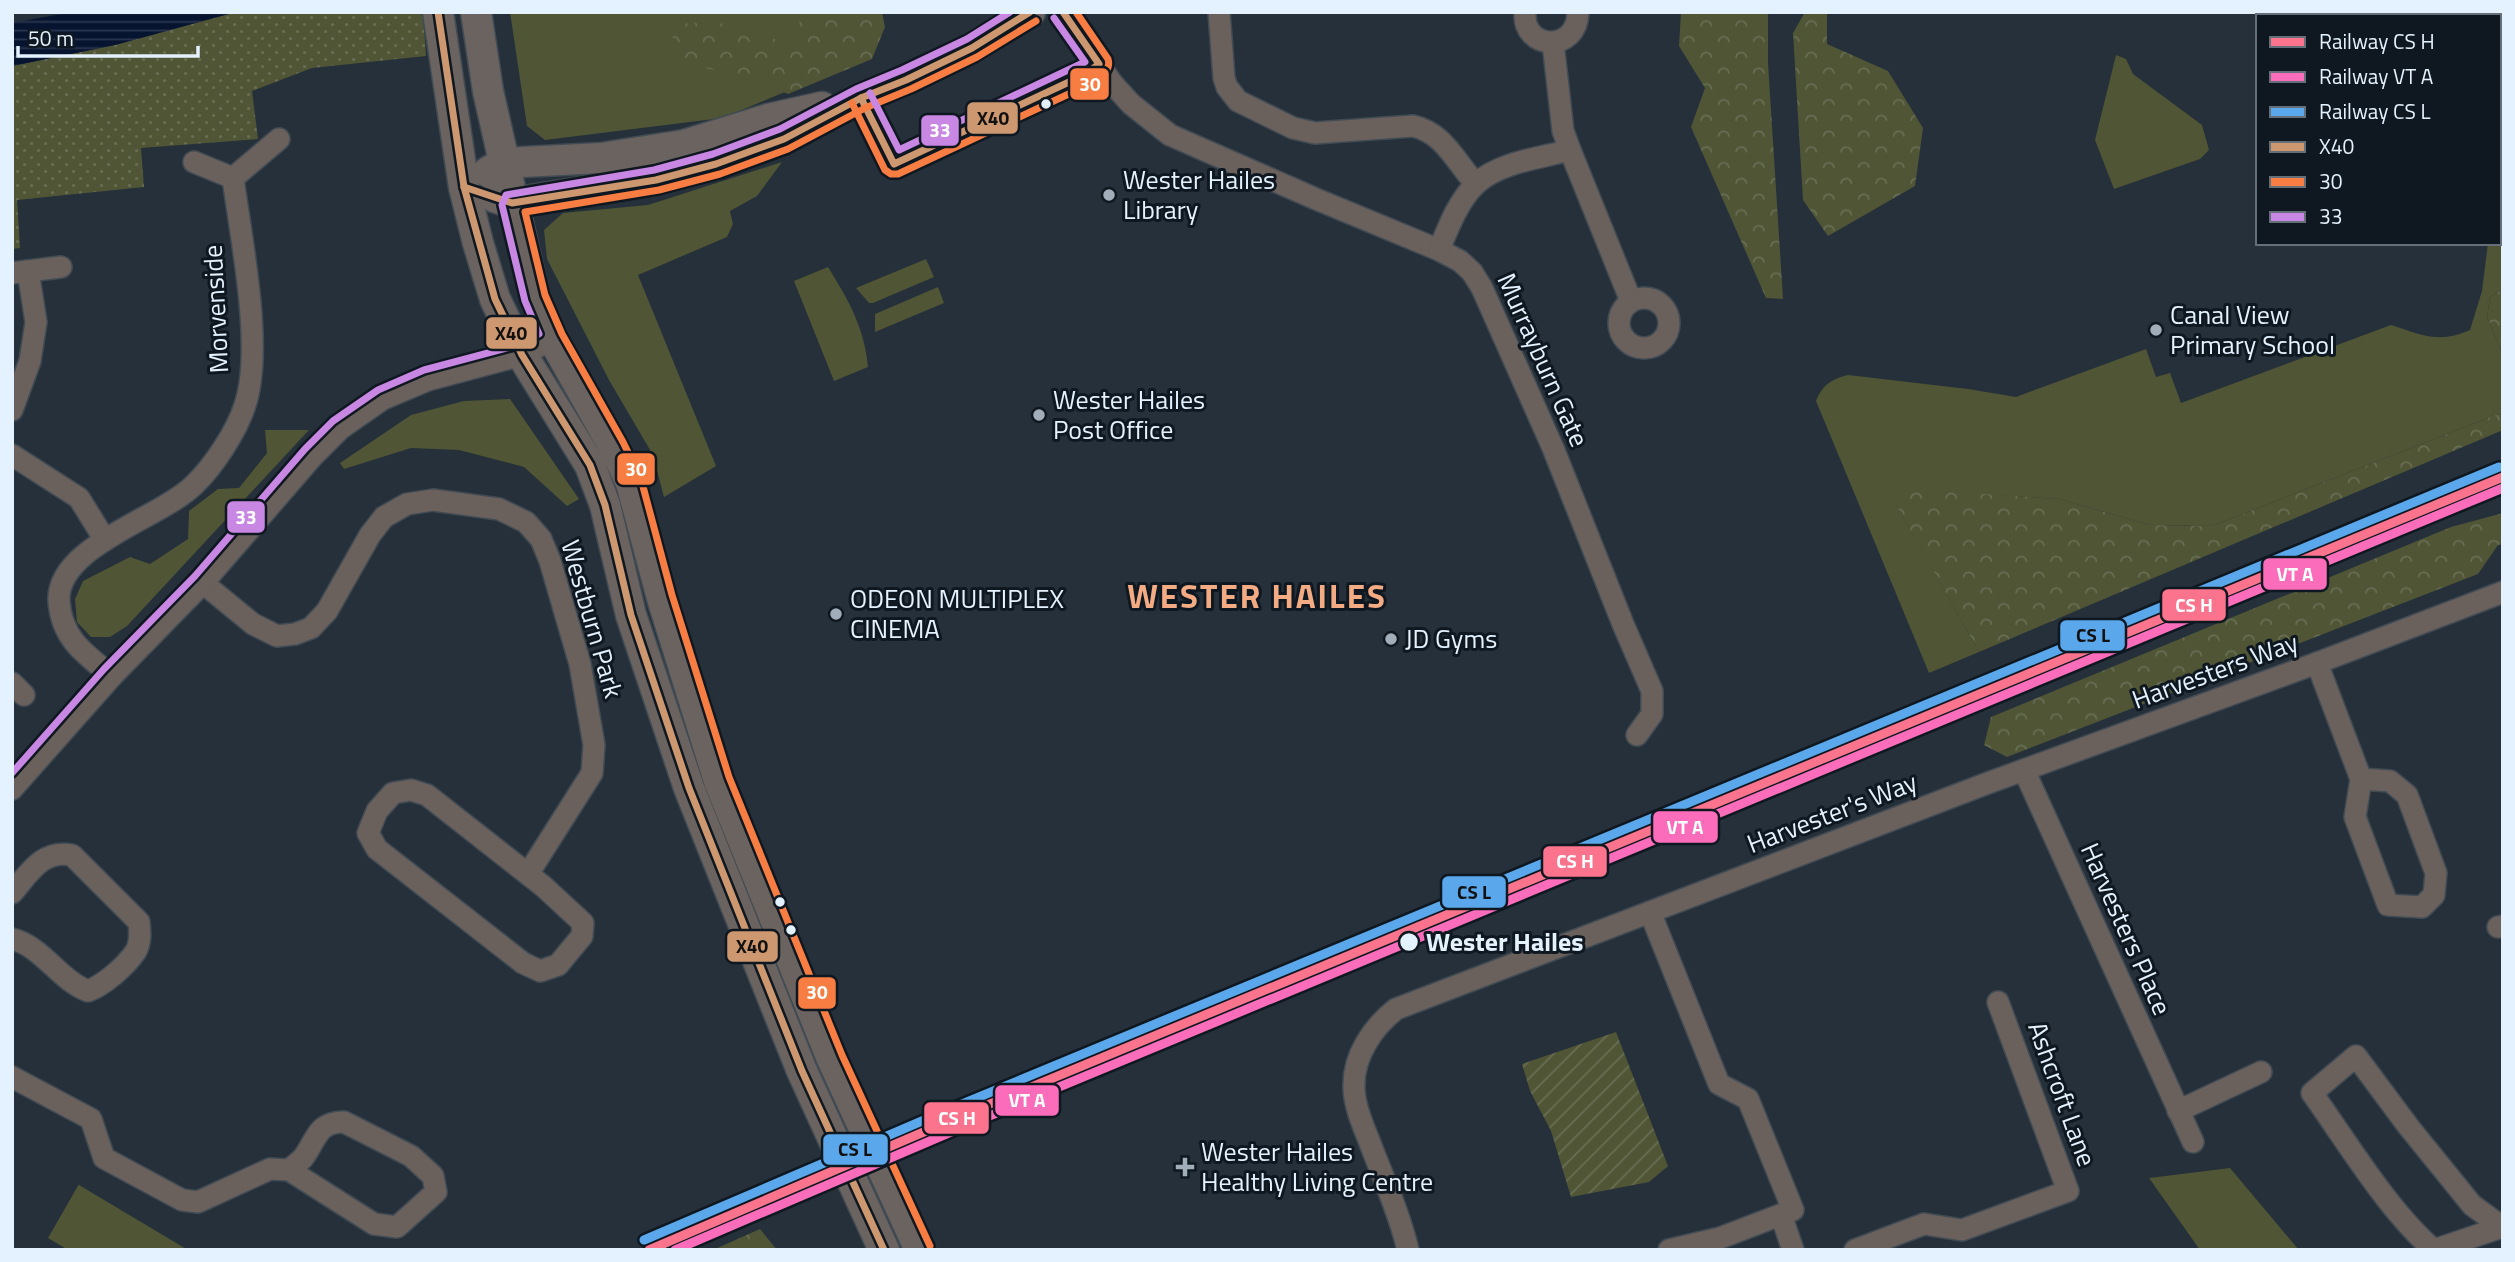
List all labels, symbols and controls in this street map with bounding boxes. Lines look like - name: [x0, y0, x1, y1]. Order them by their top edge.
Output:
- scale bar: [18, 14, 198, 58]
- legend: [2256, 14, 2501, 245]
- text: 50 m: [28, 22, 74, 54]
- text: Railway CS H: [2319, 25, 2435, 57]
- text: Railway VT A: [2319, 60, 2434, 92]
- line badge: 30: [1069, 67, 1110, 101]
- text: 30: [1079, 69, 1101, 98]
- text: Railway CS L: [2319, 95, 2430, 127]
- unlabelled marker: [1039, 97, 1053, 111]
- line badge: X40: [966, 101, 1019, 135]
- text: X40: [977, 103, 1009, 132]
- line badge: 33: [920, 114, 960, 147]
- text: 33: [929, 115, 951, 144]
- text: X40: [2319, 130, 2354, 162]
- place label: Wester Hailes Library: [1123, 160, 1275, 229]
- text: 30: [2319, 165, 2343, 197]
- marker: Wester Hailes Library: [1101, 187, 1117, 203]
- text: 33: [2319, 200, 2343, 232]
- street label: Morvenside: [193, 244, 238, 374]
- street label: Murrayburn Gate: [1488, 267, 1599, 453]
- place label: Canal View Primary School: [2170, 295, 2335, 364]
- line badge: X40: [485, 316, 538, 350]
- text: X40: [495, 318, 527, 347]
- marker: Canal View Primary School: [2148, 322, 2164, 338]
- place label: Wester Hailes Post Office: [1053, 380, 1205, 449]
- marker: Wester Hailes Post Office: [1031, 407, 1047, 423]
- line badge: 30: [616, 452, 656, 486]
- text: 30: [625, 454, 647, 483]
- line badge: 33: [226, 500, 266, 534]
- text: 33: [235, 502, 257, 531]
- street label: Westburn Park: [551, 535, 634, 702]
- line badge: VT A: [2262, 557, 2328, 591]
- text: VT A: [2276, 559, 2314, 588]
- district label: WESTER HAILES: [1127, 571, 1387, 621]
- place label: ODEON MULTIPLEX CINEMA: [850, 579, 1064, 648]
- line badge: CS H: [2161, 588, 2227, 622]
- text: CS H: [2175, 590, 2213, 619]
- marker: ODEON MULTIPLEX CINEMA: [828, 606, 844, 622]
- place label: JD Gyms: [1405, 619, 1497, 658]
- line badge: CS L: [2059, 619, 2126, 652]
- text: CS L: [2076, 620, 2110, 649]
- street label: Harvesters Way: [2126, 622, 2303, 719]
- marker: JD Gyms: [1383, 631, 1399, 647]
- street label: Harvester's Way: [1741, 762, 1923, 863]
- line badge: VT A: [1652, 810, 1719, 844]
- text: VT A: [1666, 812, 1704, 841]
- street label: Harvesters Place: [2071, 836, 2182, 1021]
- line badge: CS H: [1542, 845, 1608, 878]
- text: CS H: [1556, 846, 1594, 875]
- line badge: CS L: [1441, 875, 1507, 909]
- text: CS L: [1457, 877, 1491, 906]
- unlabelled marker: [773, 895, 787, 909]
- place label: Wester Hailes: [1426, 922, 1583, 961]
- unlabelled marker: [784, 923, 798, 937]
- line badge: X40: [726, 930, 779, 963]
- text: X40: [736, 931, 768, 960]
- marker: Wester Hailes: [1398, 931, 1420, 953]
- line badge: 30: [797, 976, 837, 1010]
- text: 30: [806, 977, 828, 1006]
- street label: Ashcroft Lane: [2018, 1016, 2107, 1172]
- line badge: VT A: [994, 1084, 1060, 1117]
- text: VT A: [1008, 1085, 1046, 1114]
- line badge: CS H: [923, 1101, 990, 1135]
- text: CS H: [938, 1103, 976, 1132]
- place label: Wester Hailes Healthy Living Centre: [1201, 1132, 1433, 1201]
- line badge: CS L: [822, 1133, 889, 1166]
- text: CS L: [838, 1134, 872, 1163]
- marker: Wester Hailes Healthy Living Centre: [1175, 1157, 1195, 1177]

